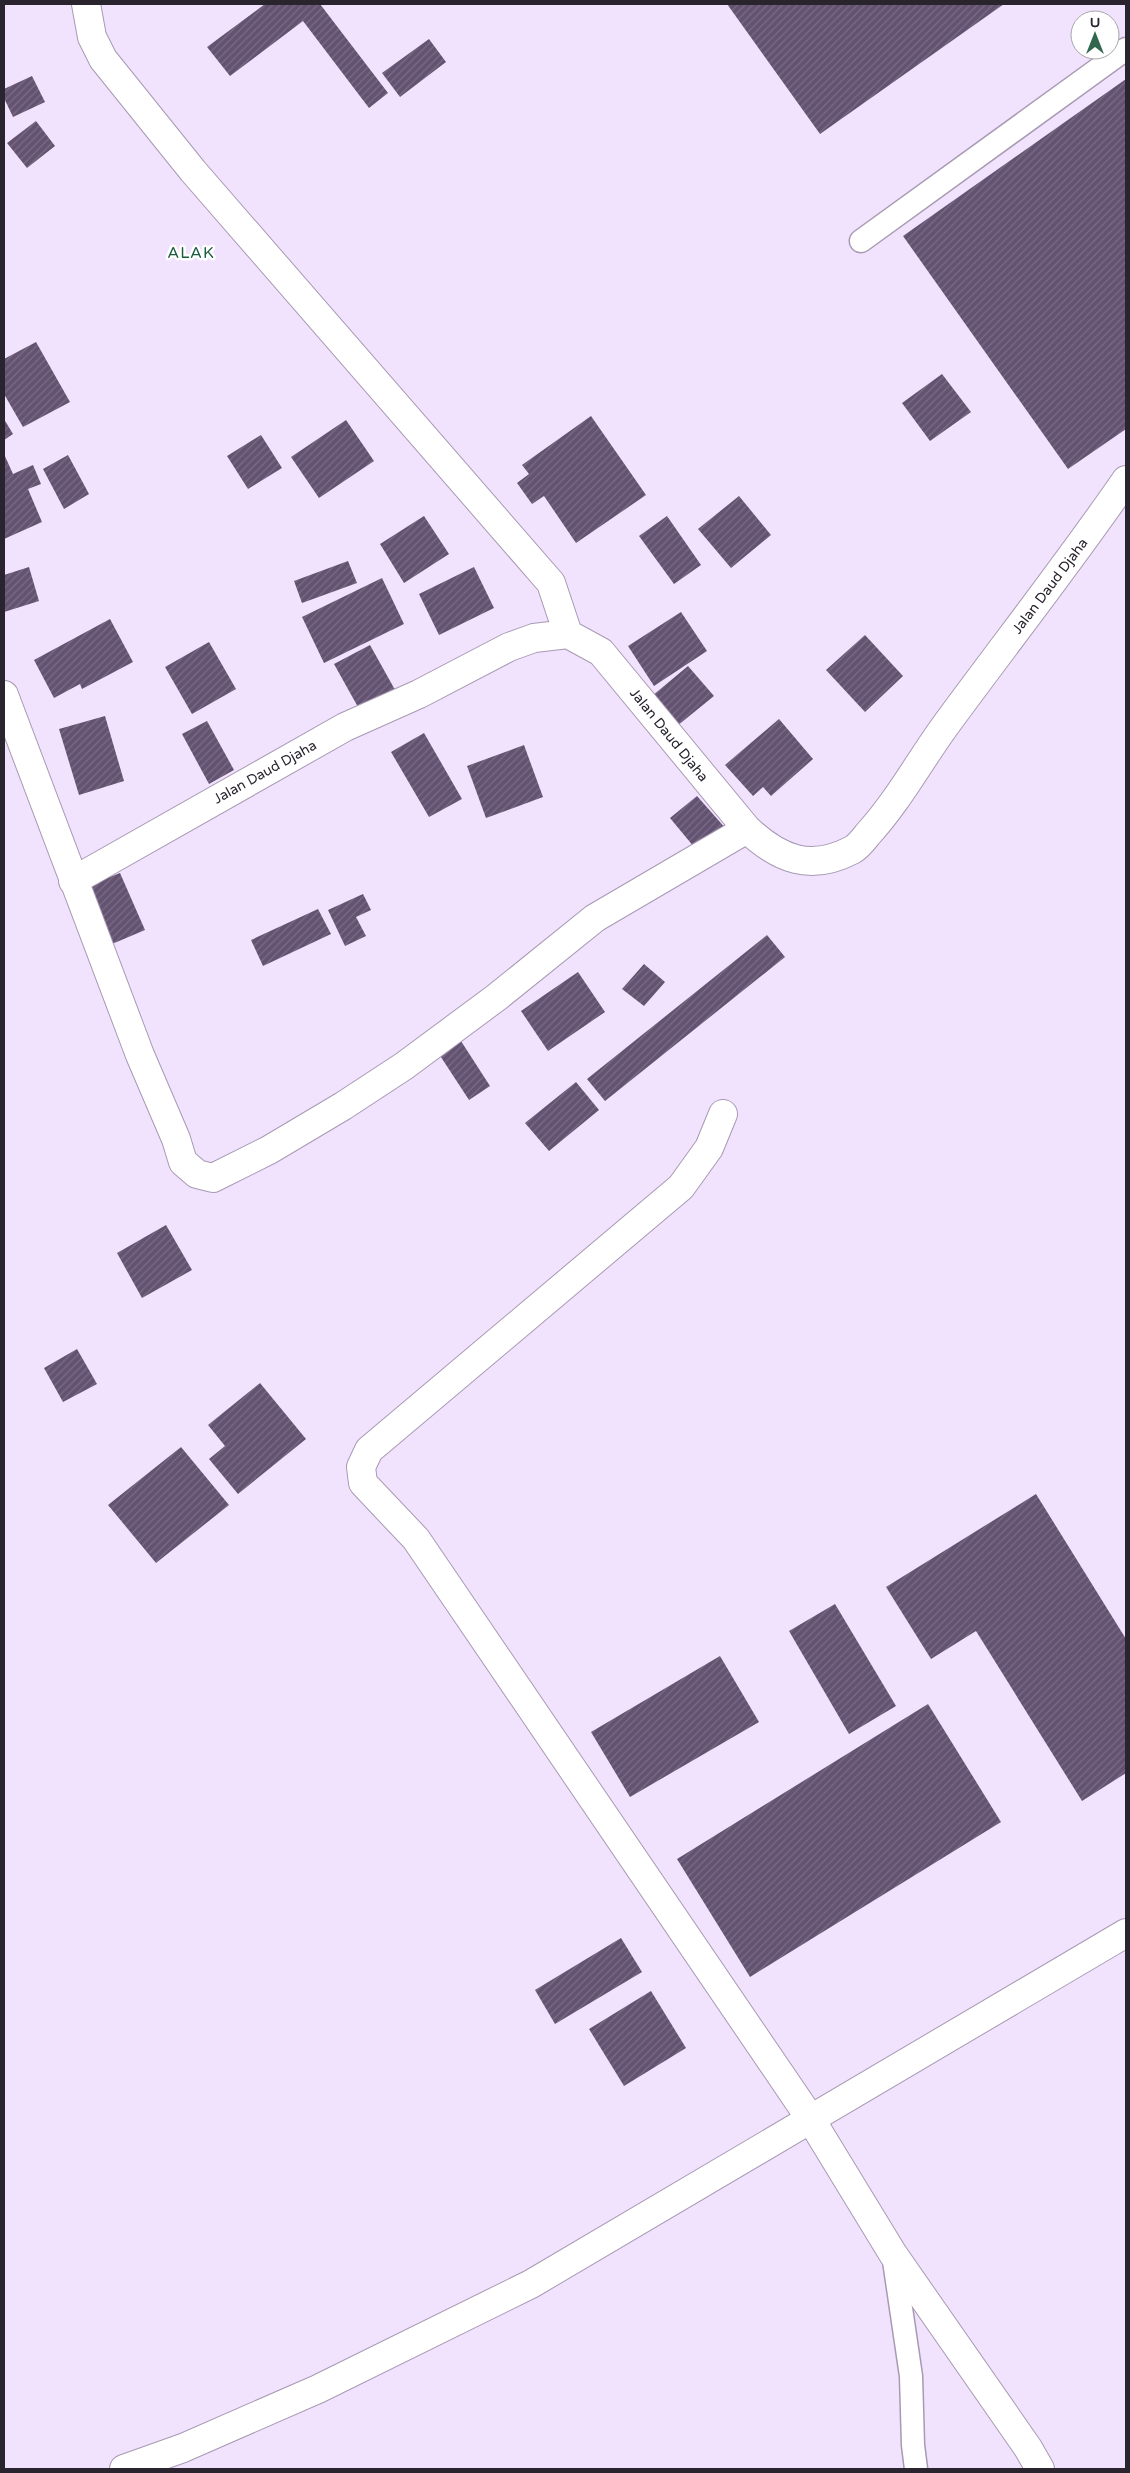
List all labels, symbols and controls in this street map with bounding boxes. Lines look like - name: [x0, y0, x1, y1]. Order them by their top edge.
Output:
- north arrow: [1070, 10, 1120, 60]
- text: U: [1090, 14, 1100, 31]
- district label: ALAK: [167, 243, 215, 263]
- street label: Jalan Daud Djaha: [1009, 535, 1091, 637]
- street label: Jalan Daud Djaha: [626, 685, 712, 785]
- street label: Jalan Daud Djaha: [210, 737, 320, 807]

